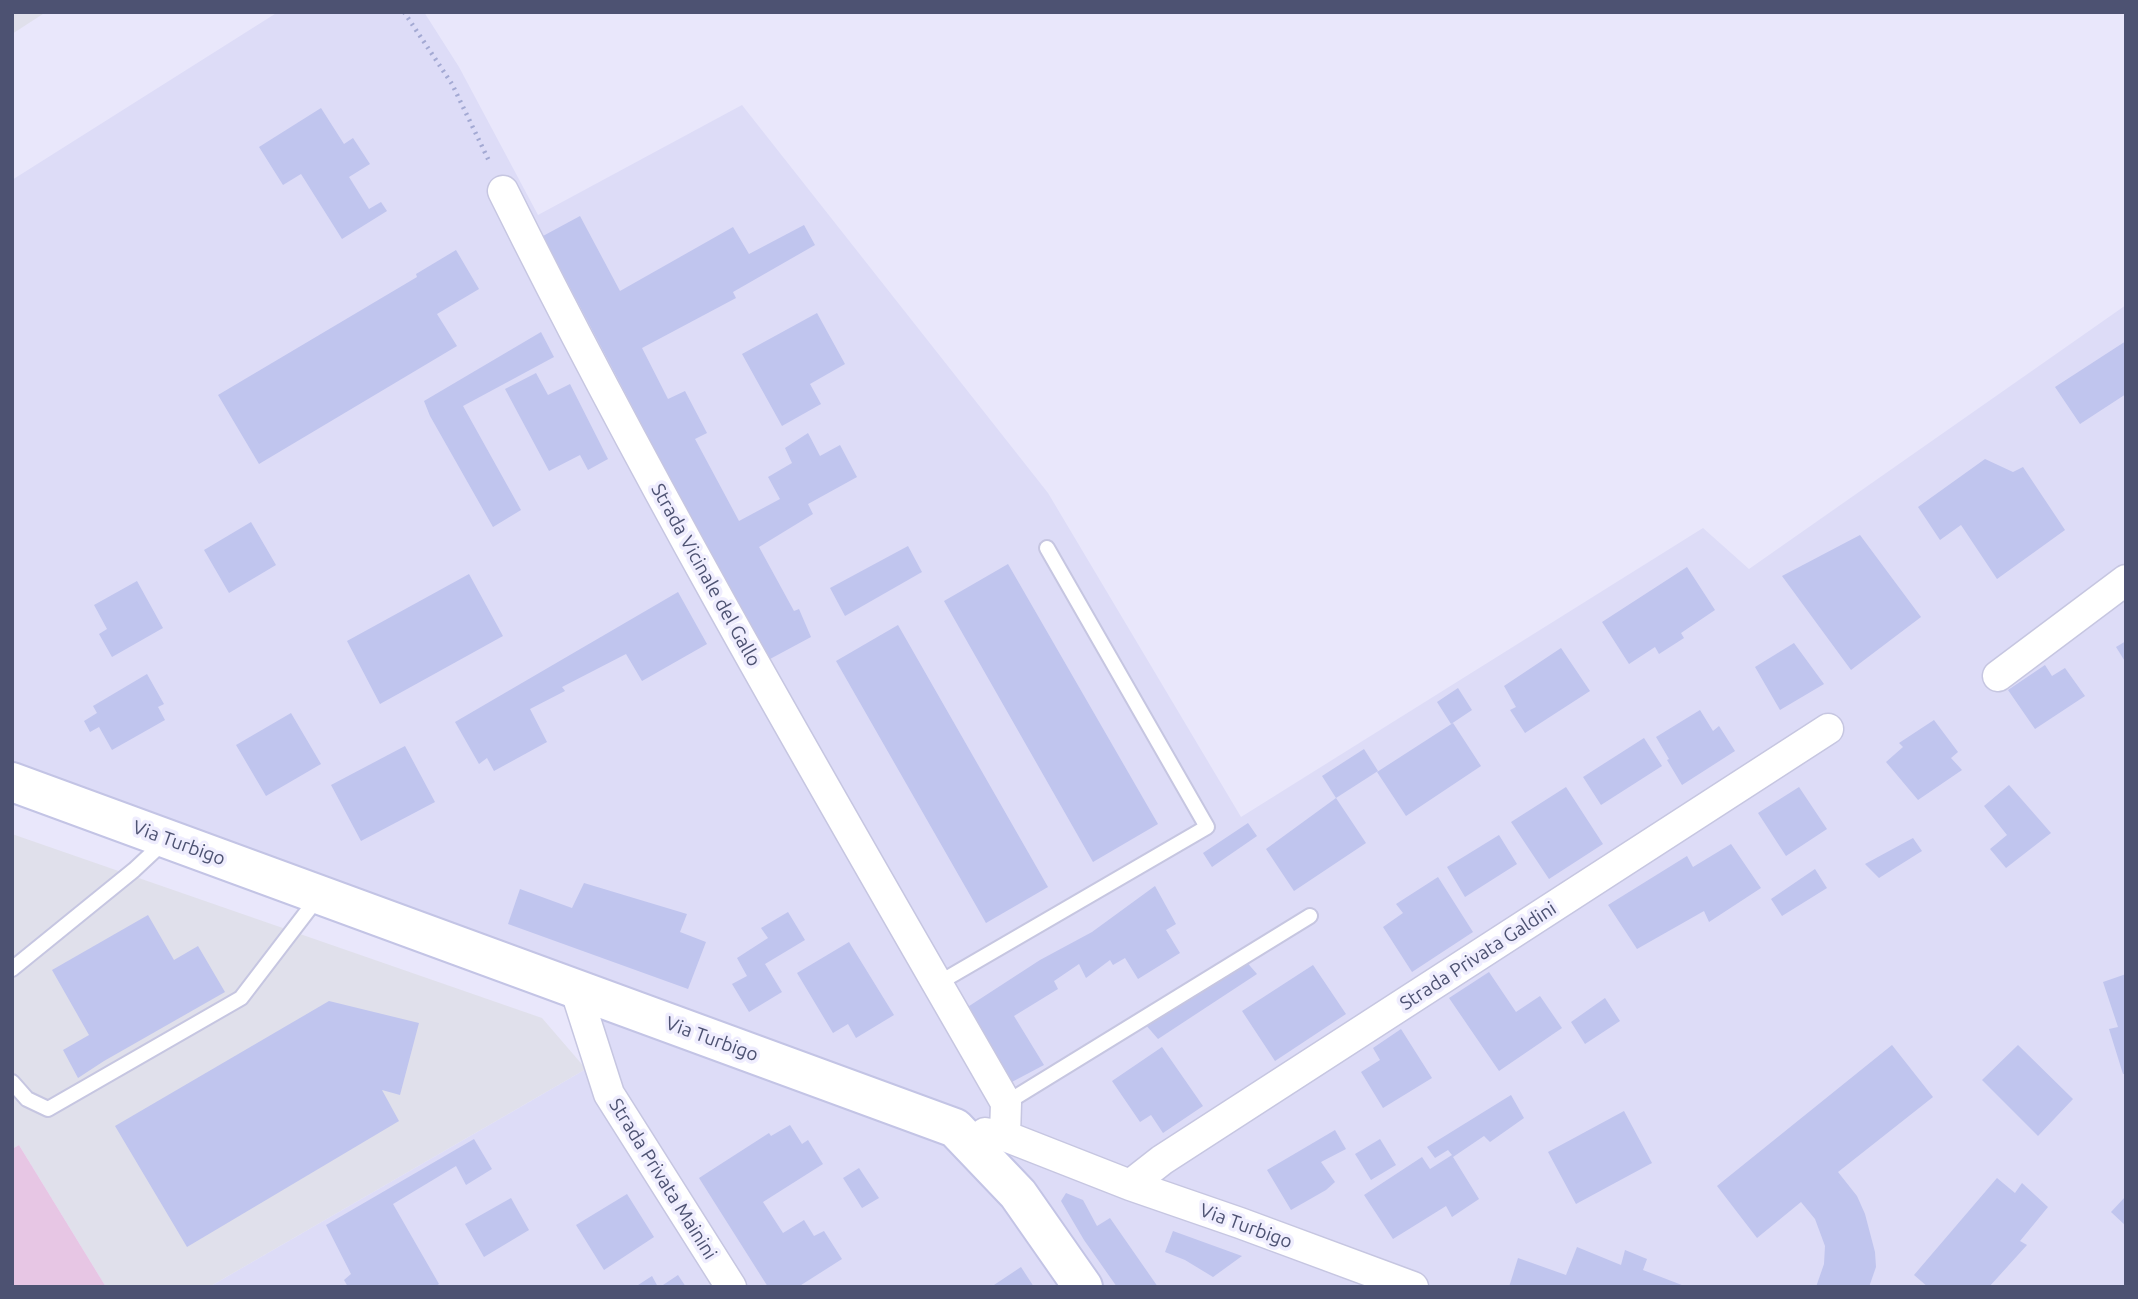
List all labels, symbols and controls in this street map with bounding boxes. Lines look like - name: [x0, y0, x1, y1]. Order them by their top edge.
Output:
- street label: Strada Vicinale del Gallo: [646, 480, 766, 670]
- street label: Via Turbigo: [129, 816, 229, 870]
- street label: Strada Privata Galdini: [1396, 897, 1560, 1015]
- street label: Via Turbigo: [662, 1012, 762, 1066]
- street label: Strada Privata Mainini: [604, 1094, 722, 1264]
- street label: Via Turbigo: [1196, 1199, 1296, 1253]

